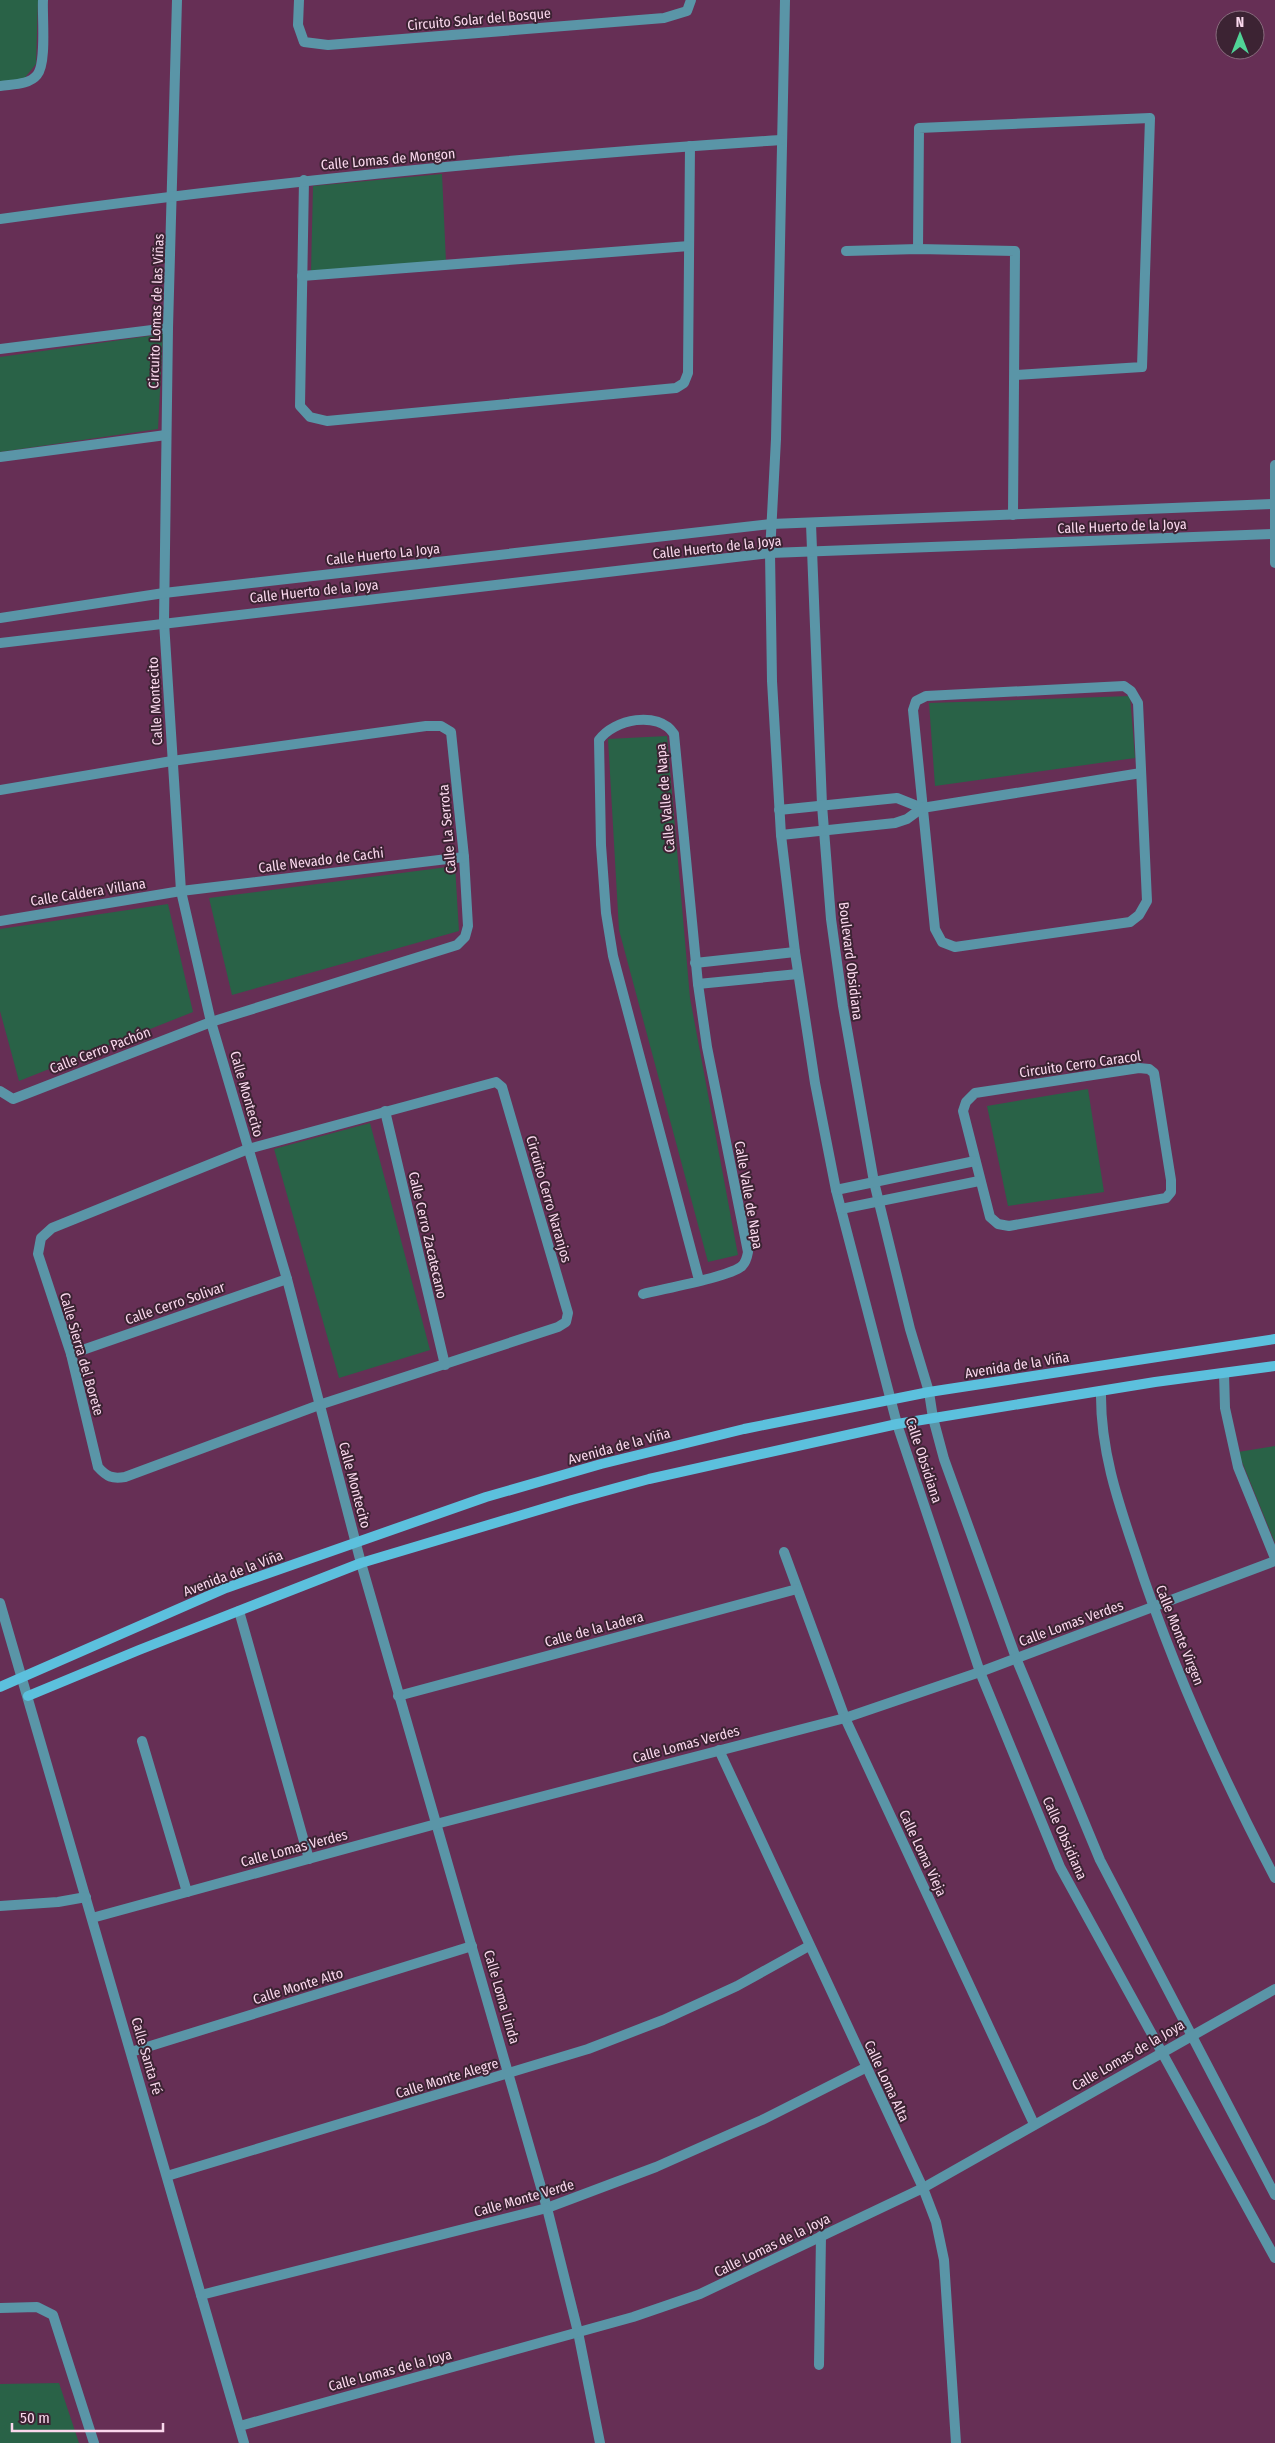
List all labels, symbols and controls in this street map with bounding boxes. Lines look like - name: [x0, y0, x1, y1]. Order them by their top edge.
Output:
- street label: Circuito Solar del Bosque: [407, 5, 552, 34]
- north arrow: [1215, 10, 1265, 60]
- text: N: [1236, 14, 1244, 31]
- street label: Calle Lomas de Mongon: [320, 145, 456, 174]
- street label: Circuito Lomas de las Viñas: [145, 233, 168, 389]
- street label: Calle Huerto de la Joya: [1057, 516, 1187, 537]
- street label: Calle Huerto de la Joya: [652, 532, 782, 563]
- street label: Calle Huerto La Joya: [325, 540, 441, 569]
- street label: Calle Huerto de la Joya: [249, 576, 379, 607]
- street label: Calle Montecito: [145, 656, 166, 746]
- street label: Calle Valle de Napa: [652, 743, 679, 853]
- street label: Calle La Serrota: [435, 784, 460, 874]
- street label: Calle Nevado de Cachi: [257, 844, 385, 877]
- street label: Calle Caldera Villana: [29, 875, 147, 910]
- street label: Boulevard Obsidiana: [835, 901, 866, 1021]
- street label: Calle Cerro Pachón: [47, 1023, 153, 1077]
- street label: Circuito Cerro Caracol: [1018, 1048, 1142, 1081]
- street label: Calle Montecito: [226, 1049, 267, 1139]
- street label: Circuito Cerro Naranjos: [522, 1134, 575, 1265]
- street label: Calle Valle de Napa: [731, 1140, 766, 1251]
- street label: Calle Cerro Zacatecano: [405, 1170, 450, 1300]
- street label: Calle Cerro Solivar: [123, 1278, 227, 1328]
- street label: Calle Sierra del Borete: [56, 1291, 107, 1418]
- street label: Avenida de la Viña: [964, 1349, 1071, 1382]
- street label: Calle Obsidiana: [902, 1415, 945, 1505]
- street label: Avenida de la Viña: [566, 1425, 672, 1468]
- street label: Calle Montecito: [335, 1440, 374, 1530]
- street label: Avenida de la Viña: [181, 1547, 286, 1600]
- street label: Calle Monte Virgen: [1152, 1583, 1207, 1688]
- street label: Calle Lomas Verdes: [1017, 1597, 1126, 1650]
- street label: Calle de la Ladera: [543, 1608, 645, 1651]
- street label: Calle Lomas Verdes: [631, 1722, 741, 1767]
- street label: Calle Obsidiana: [1039, 1794, 1090, 1882]
- street label: Calle Loma Vieja: [895, 1807, 950, 1899]
- street label: Calle Lomas Verdes: [239, 1826, 349, 1871]
- street label: Calle Loma Linda: [480, 1948, 523, 2046]
- street label: Calle Monte Alto: [251, 1965, 345, 2008]
- street label: Calle Santa Fé: [127, 2016, 166, 2097]
- street label: Calle Lomas de la Joya: [1069, 2016, 1188, 2094]
- street label: Calle Loma Alta: [860, 2038, 913, 2125]
- street label: Calle Monte Alegre: [394, 2055, 501, 2102]
- street label: Calle Monte Verde: [472, 2176, 576, 2221]
- street label: Calle Lomas de la Joya: [712, 2210, 833, 2281]
- street label: Calle Lomas de la Joya: [327, 2346, 454, 2395]
- scale bar: [12, 2400, 164, 2432]
- text: 50 m: [20, 2409, 50, 2427]

